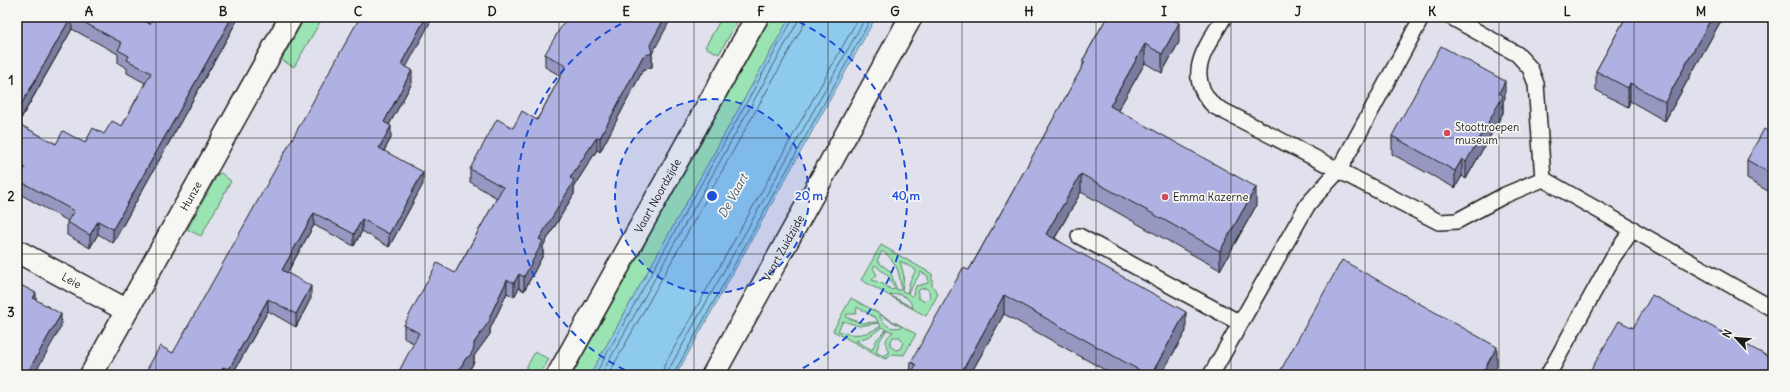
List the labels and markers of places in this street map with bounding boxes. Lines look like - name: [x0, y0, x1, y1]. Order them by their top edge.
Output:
- place label: Stoottroepen museum: [1455, 120, 1519, 147]
- marker: Stoottroepen museum: [1442, 128, 1452, 138]
- centre of rings: [705, 189, 719, 203]
- place label: Emma Kazerne: [1173, 190, 1248, 204]
- marker: Emma Kazerne: [1160, 192, 1170, 202]

